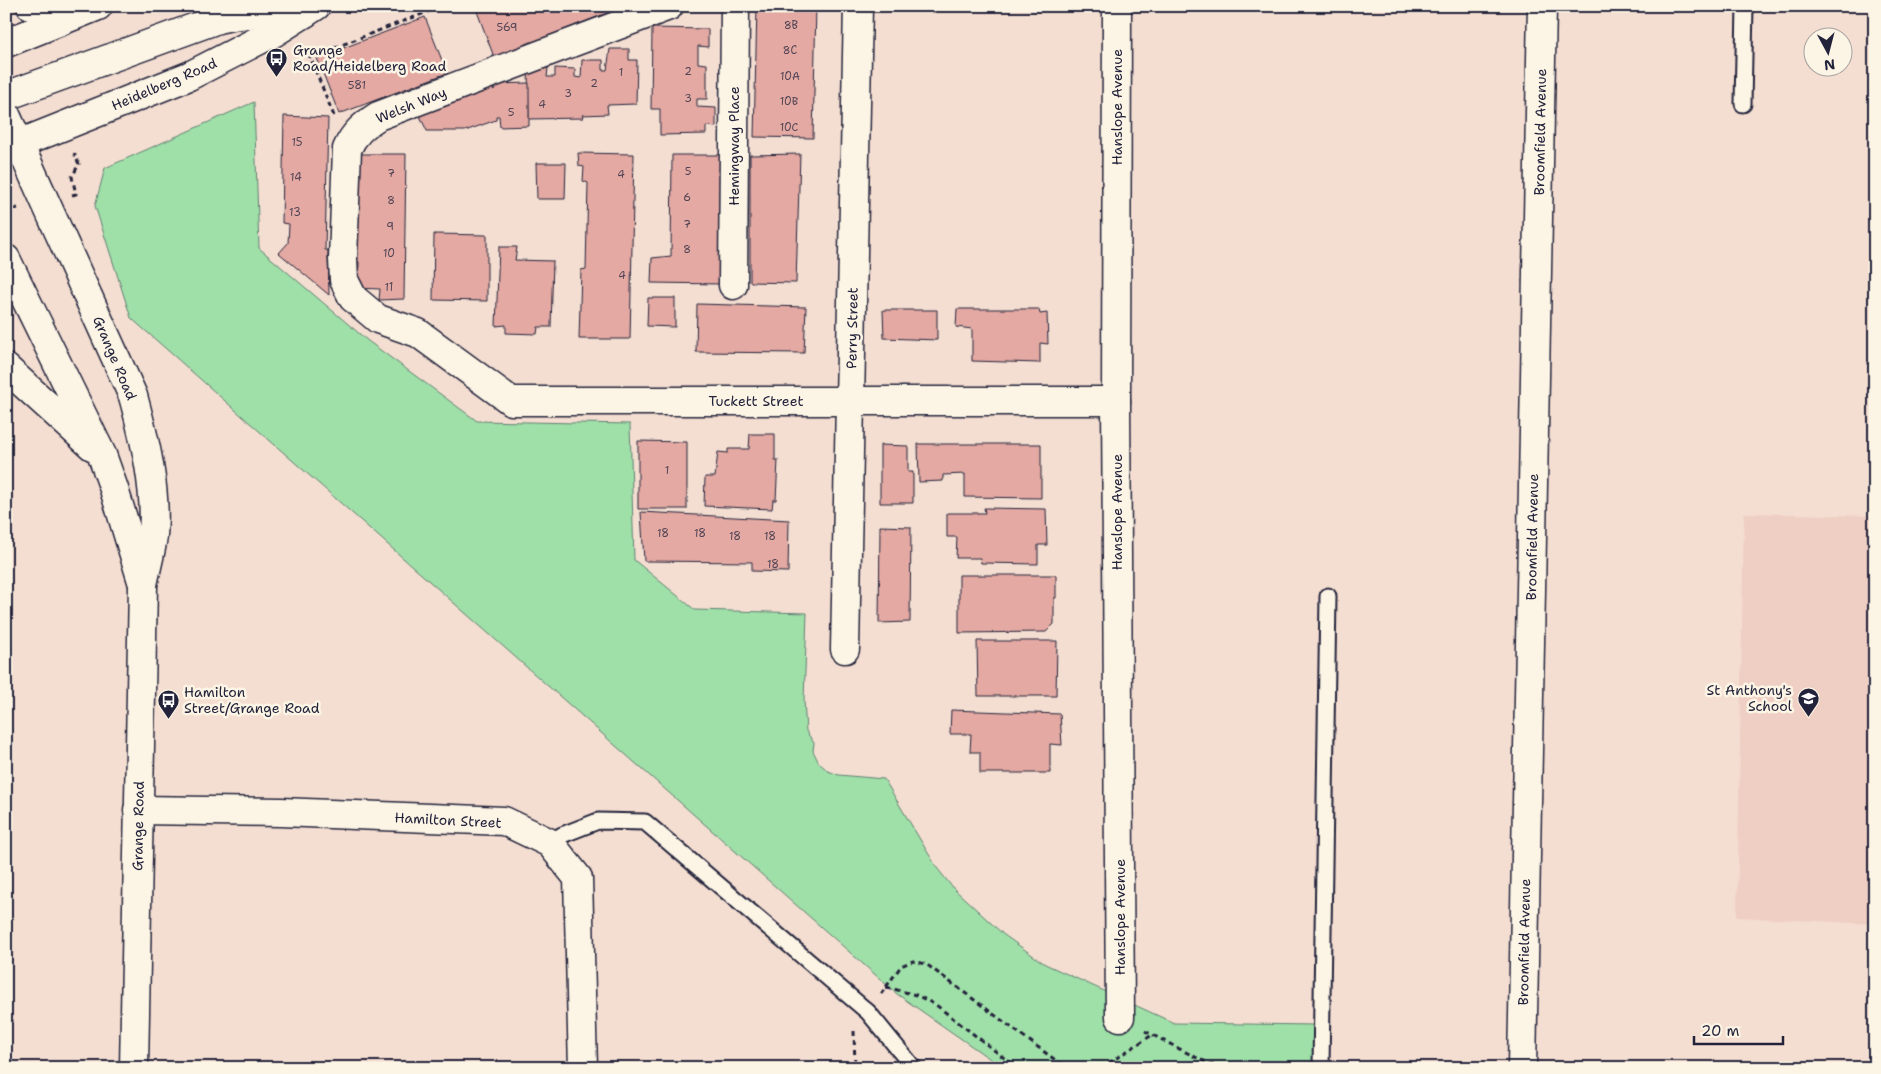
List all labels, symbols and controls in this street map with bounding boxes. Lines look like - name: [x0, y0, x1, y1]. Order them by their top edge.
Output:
- house number: 8B: [784, 18, 799, 33]
- house number: 569: [496, 20, 518, 35]
- north arrow: [1804, 28, 1854, 78]
- place label: Grange Road/Heidelberg Road: [293, 41, 446, 75]
- house number: 8C: [783, 43, 797, 58]
- bus stop icon: Grange Road/Heidelberg Road: [265, 46, 289, 77]
- street label: Hanslope Avenue: [1108, 49, 1126, 165]
- street label: Heidelberg Road: [109, 54, 220, 114]
- text: N: [1823, 55, 1836, 75]
- house number: 2: [684, 64, 692, 79]
- house number: 1: [619, 65, 623, 80]
- street label: Broomfield Avenue: [1530, 68, 1550, 196]
- house number: 10A: [780, 69, 800, 84]
- house number: 2: [590, 76, 598, 91]
- house number: 581: [348, 78, 366, 93]
- street label: Welsh Way: [373, 83, 449, 127]
- house number: 3: [564, 86, 572, 101]
- street label: Hemingway Place: [725, 86, 743, 206]
- house number: 3: [684, 91, 692, 106]
- house number: 10B: [780, 94, 799, 109]
- house number: 4: [538, 97, 546, 112]
- house number: 5: [508, 105, 515, 120]
- house number: 10C: [780, 120, 799, 135]
- house number: 15: [291, 135, 303, 150]
- house number: 5: [685, 164, 692, 179]
- house number: 7: [387, 166, 395, 181]
- house number: 4: [617, 167, 625, 182]
- house number: 14: [290, 170, 302, 185]
- house number: 6: [683, 190, 691, 205]
- house number: 8: [387, 193, 395, 208]
- house number: 13: [289, 205, 301, 220]
- house number: 7: [683, 217, 691, 232]
- house number: 9: [386, 219, 394, 234]
- house number: 8: [683, 242, 691, 257]
- house number: 10: [383, 246, 395, 261]
- house number: 4: [618, 268, 626, 283]
- house number: 11: [385, 280, 393, 295]
- street label: Perry Street: [842, 287, 862, 369]
- street label: Grange Road: [89, 313, 141, 403]
- street label: Tuckett Street: [708, 392, 804, 410]
- street label: Hanslope Avenue: [1108, 454, 1126, 570]
- house number: 1: [665, 463, 669, 478]
- street label: Broomfield Avenue: [1522, 473, 1542, 601]
- house number: 18: [657, 526, 669, 541]
- house number: 18: [694, 526, 706, 541]
- house number: 18: [729, 529, 741, 544]
- house number: 18: [764, 529, 776, 544]
- house number: 18: [767, 557, 779, 572]
- place label: St Anthony's School: [1706, 681, 1793, 715]
- place label: Hamilton Street/Grange Road: [184, 683, 320, 717]
- school or university icon: St Anthony's School: [1796, 686, 1820, 717]
- bus stop icon: Hamilton Street/Grange Road: [156, 688, 180, 719]
- street label: Grange Road: [128, 781, 148, 871]
- street label: Hamilton Street: [394, 808, 502, 832]
- street label: Hanslope Avenue: [1111, 859, 1129, 975]
- street label: Broomfield Avenue: [1514, 878, 1534, 1006]
- scale bar: [1694, 1014, 1782, 1046]
- text: 20 m: [1701, 1021, 1740, 1041]

